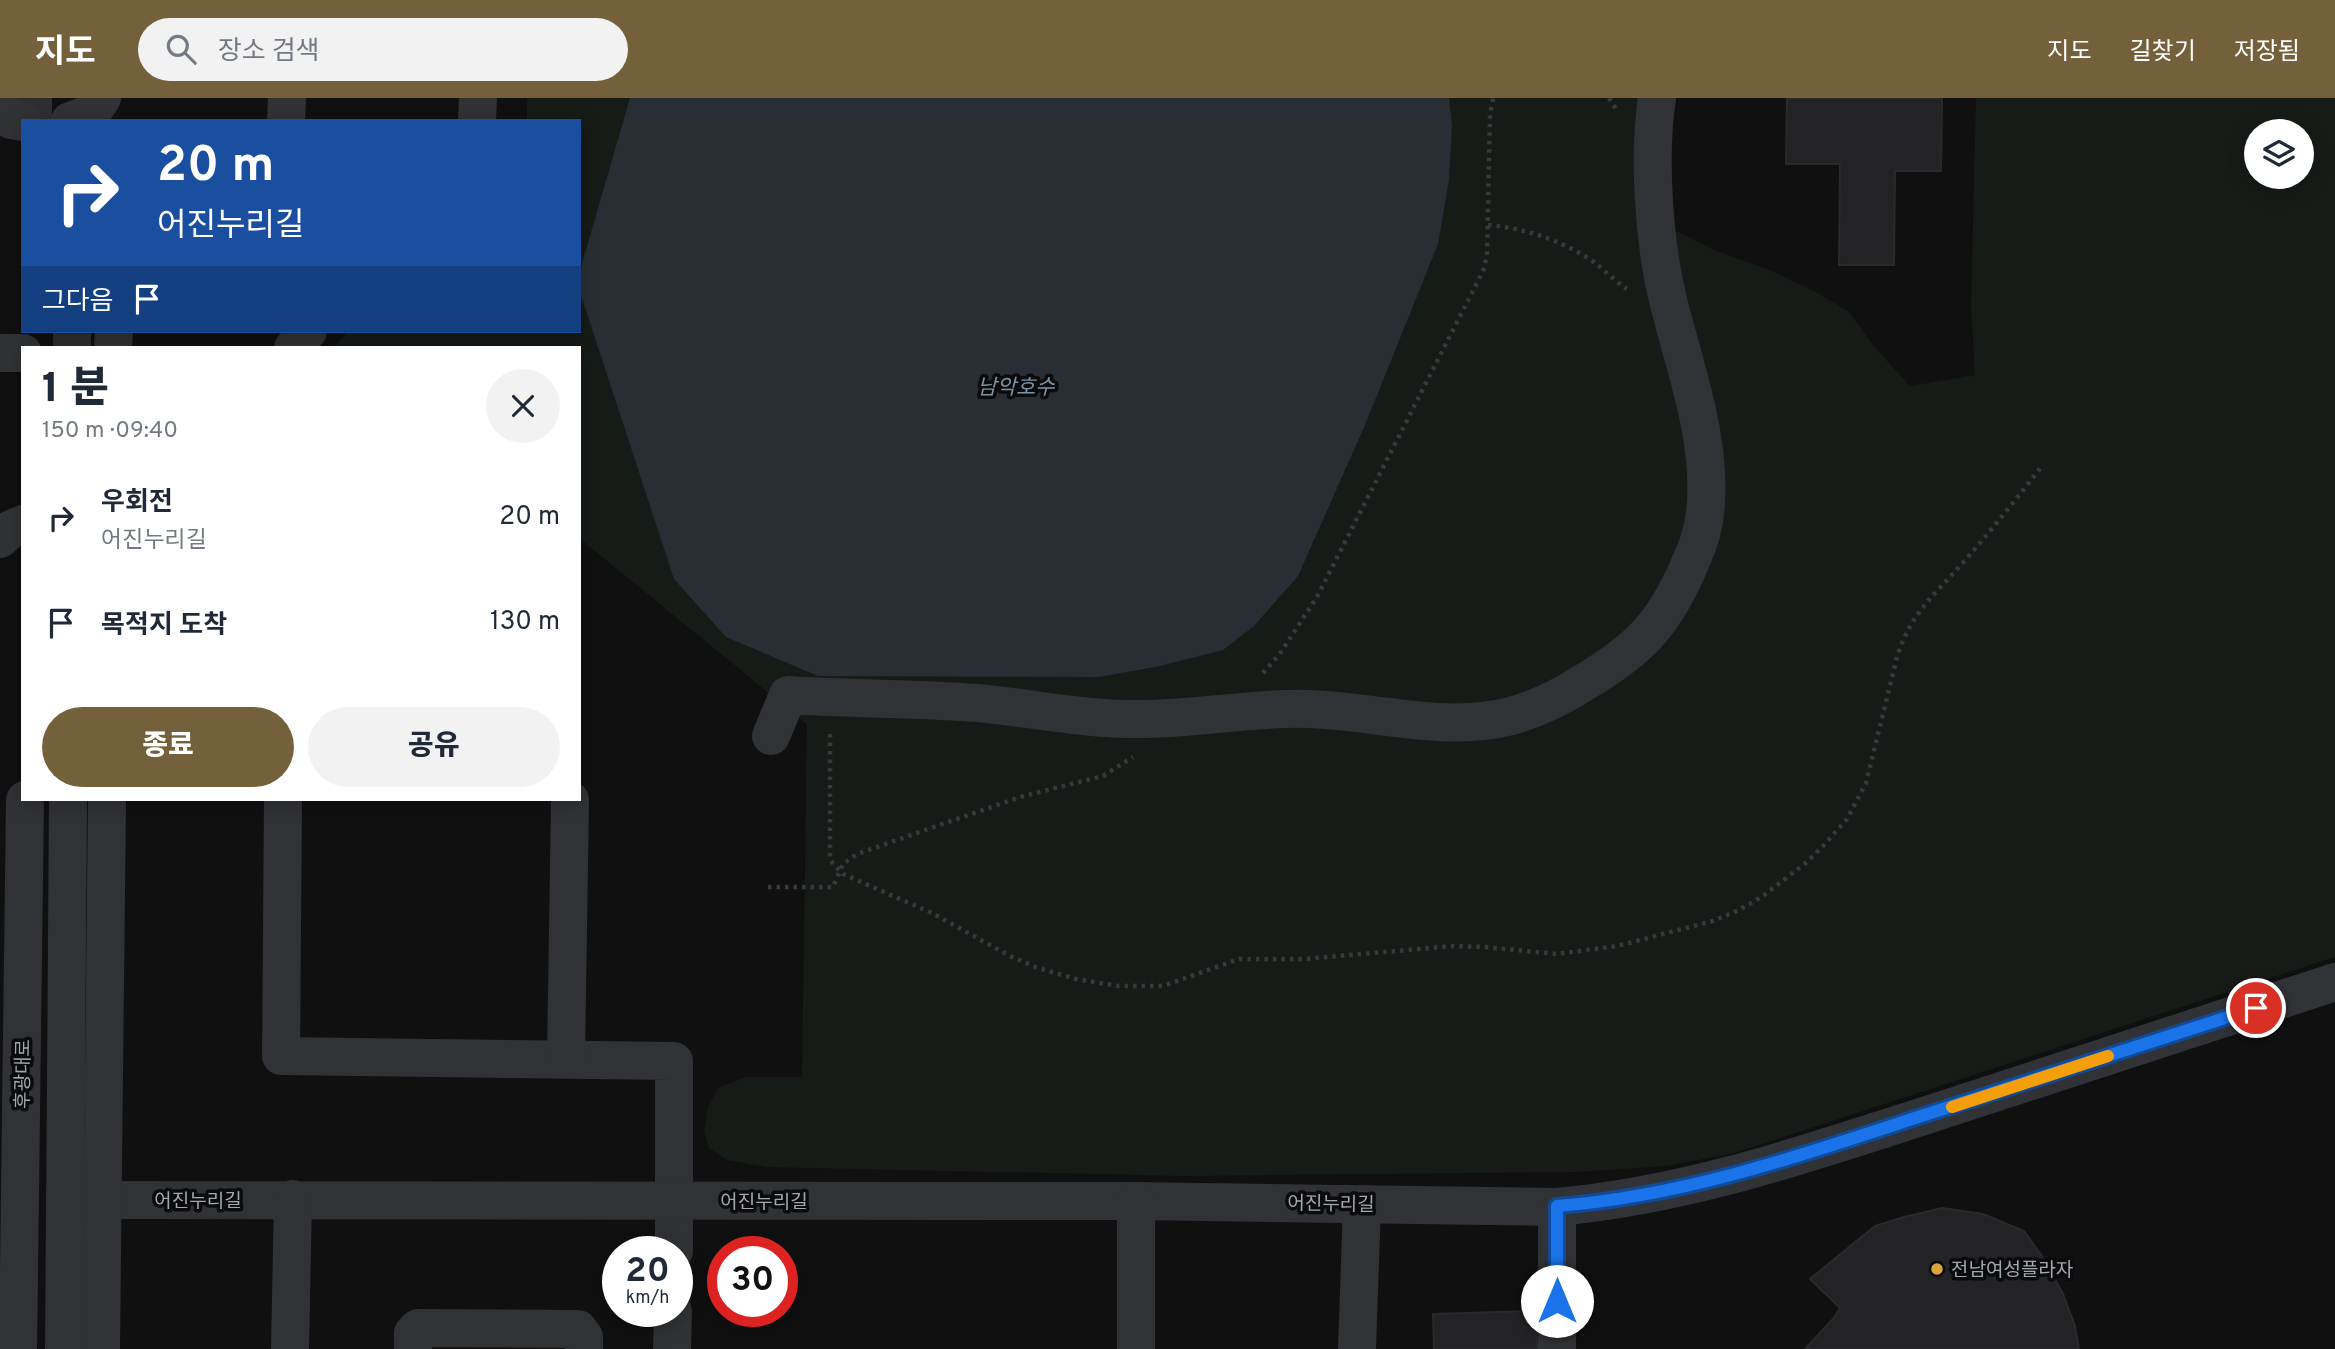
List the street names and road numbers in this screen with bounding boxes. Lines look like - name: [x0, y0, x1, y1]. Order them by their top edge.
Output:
- street label: 후광대로: [11, 1039, 37, 1109]
- street label: 어진누리길: [154, 1190, 242, 1214]
- street label: 어진누리길: [720, 1191, 808, 1215]
- street label: 어진누리길: [1287, 1192, 1375, 1218]

